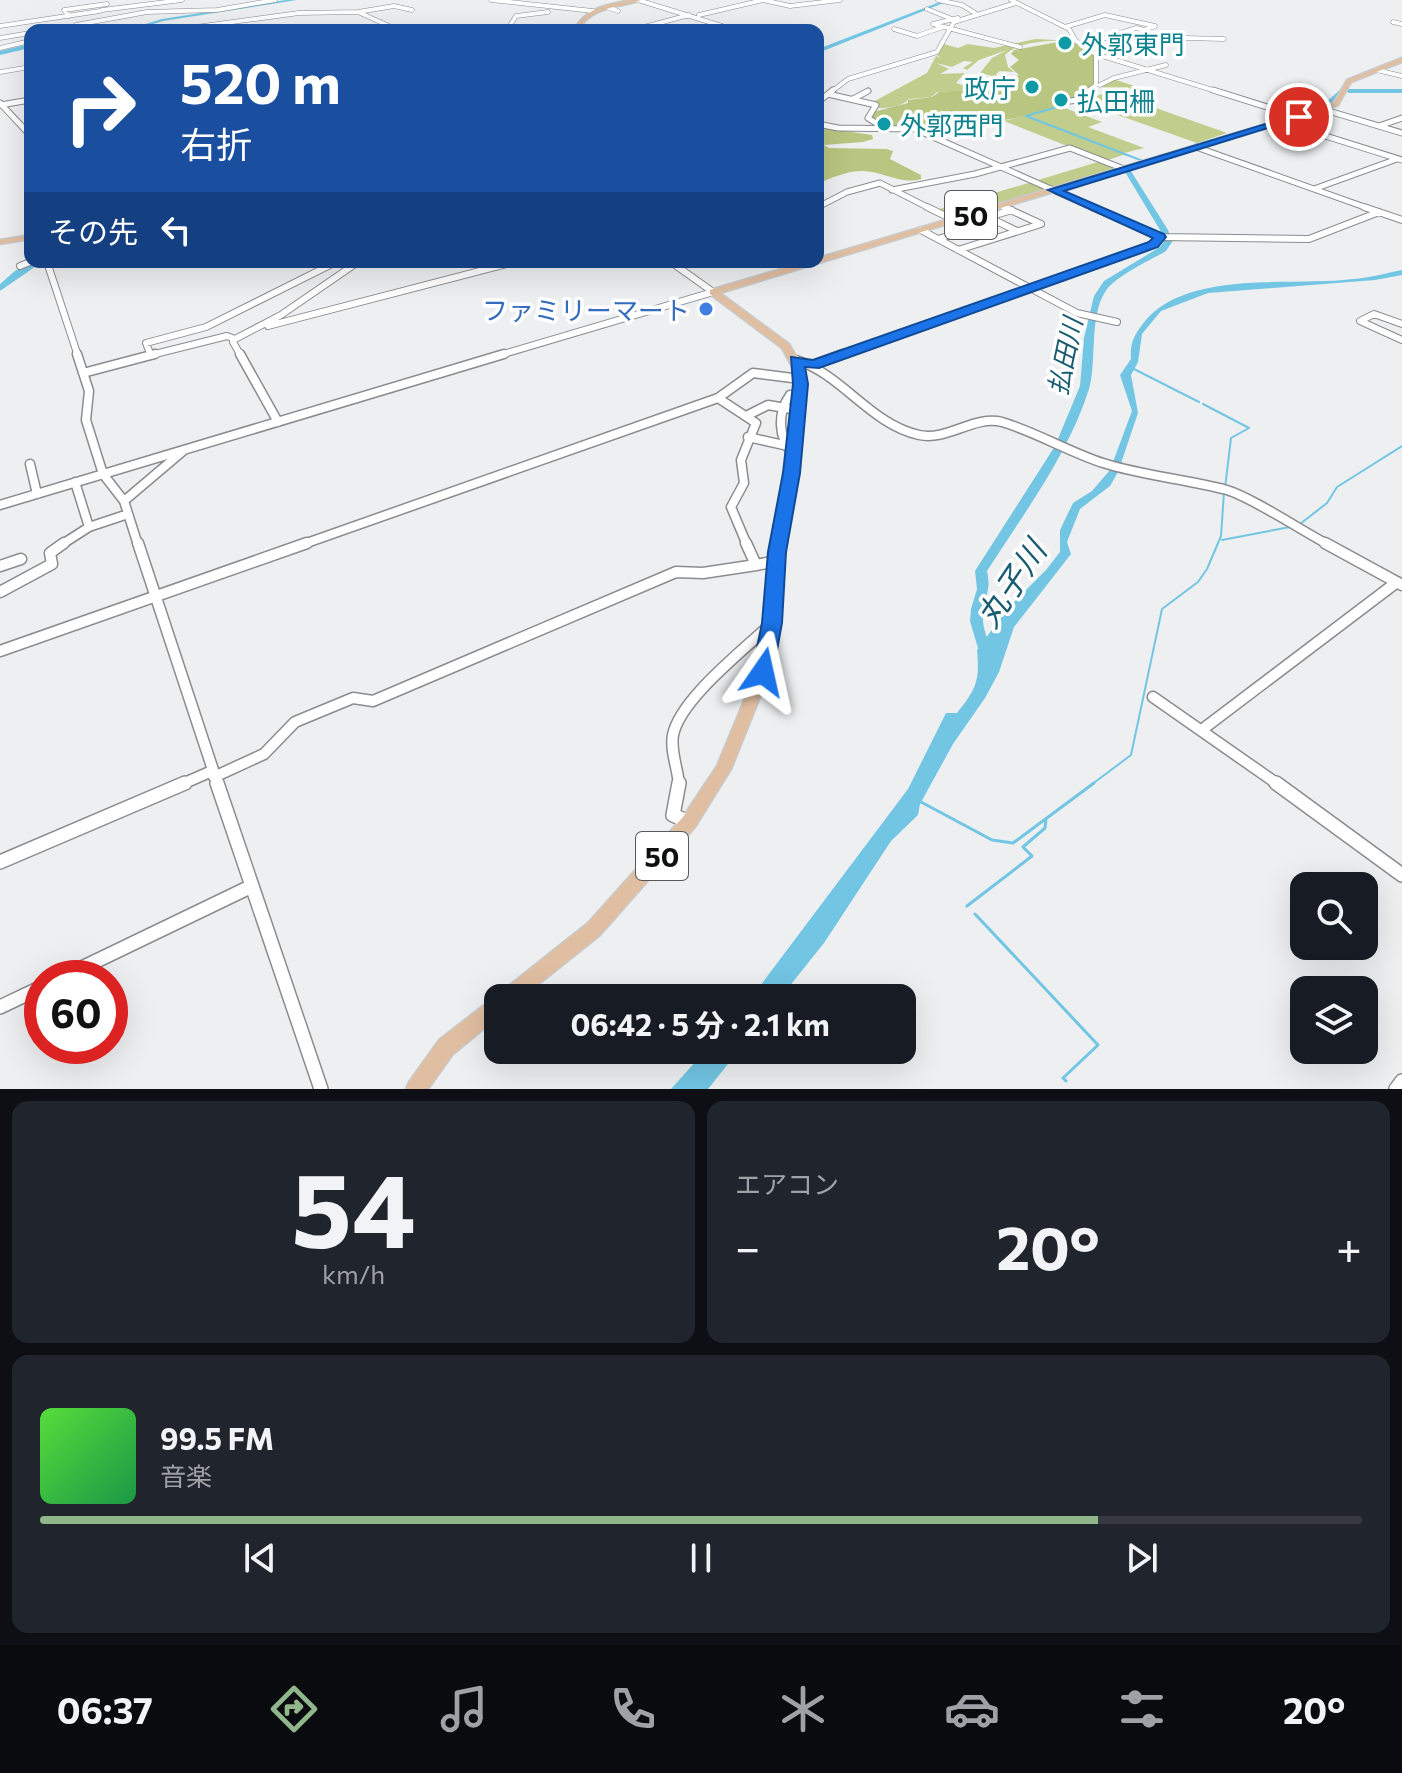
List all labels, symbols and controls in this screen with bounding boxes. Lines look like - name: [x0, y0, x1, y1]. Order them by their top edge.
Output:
- place label: 外郭東門: [1081, 28, 1185, 59]
- marker: 外郭東門: [1056, 34, 1074, 52]
- text: 520 m: [180, 47, 341, 116]
- icon: right: [48, 56, 152, 160]
- place label: 政庁: [964, 72, 1016, 103]
- marker: 政庁: [1023, 78, 1041, 96]
- pin: [1265, 83, 1333, 151]
- place label: 払田柵: [1077, 85, 1155, 116]
- marker: 払田柵: [1052, 91, 1070, 109]
- icon: arrive: [1277, 95, 1321, 139]
- place label: 外郭西門: [900, 109, 1004, 140]
- marker: 外郭西門: [875, 115, 893, 133]
- text: 右折: [180, 121, 252, 165]
- road number: 50: [945, 191, 997, 239]
- icon: left: [154, 208, 198, 252]
- text: その先: [48, 212, 138, 249]
- place label: ファミリーマート: [482, 294, 690, 325]
- marker: ファミリーマート: [697, 300, 715, 318]
- water label: 払田川: [1041, 312, 1088, 397]
- water label: 丸子川: [967, 530, 1055, 634]
- position arrow: [721, 630, 805, 714]
- road number: 50: [636, 832, 688, 880]
- map controls: [1290, 872, 1378, 1064]
- button: search: [1290, 872, 1378, 960]
- speed limit sign: 60: [24, 960, 128, 1064]
- button: layers: [1290, 976, 1378, 1064]
- text: 06:42 · 5 分 · 2.1 km: [570, 1005, 830, 1042]
- text: 54: [291, 1142, 416, 1269]
- text: エアコン: [735, 1168, 839, 1199]
- text: 20°: [996, 1209, 1100, 1282]
- text: −: [735, 1219, 760, 1273]
- text: +: [1336, 1219, 1362, 1273]
- text: km/h: [322, 1258, 385, 1289]
- text: 99.5 FM: [160, 1419, 274, 1456]
- text: 音楽: [160, 1460, 212, 1491]
- icon: previous: [238, 1536, 282, 1580]
- icon: pause: [679, 1536, 723, 1580]
- icon: next: [1120, 1536, 1164, 1580]
- icon: directions: [266, 1681, 322, 1737]
- icon: music: [436, 1681, 492, 1737]
- icon: phone: [605, 1681, 661, 1737]
- icon: climate: [775, 1681, 831, 1737]
- icon: car: [944, 1681, 1000, 1737]
- icon: filters: [1114, 1681, 1170, 1737]
- text: 06:37: [57, 1687, 153, 1731]
- text: 20°: [1283, 1687, 1345, 1731]

